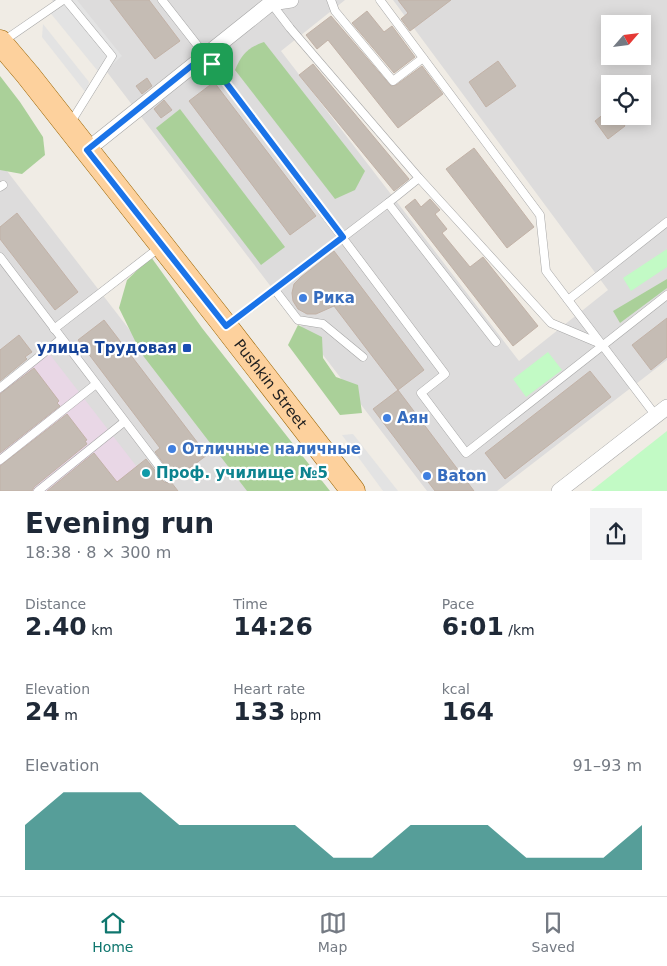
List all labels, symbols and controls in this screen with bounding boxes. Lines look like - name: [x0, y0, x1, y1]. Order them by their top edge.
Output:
- north arrow: [601, 15, 651, 65]
- map controls: [601, 15, 651, 125]
- pin: [191, 43, 233, 85]
- icon: arrive: [198, 50, 226, 78]
- button: locate: [601, 75, 651, 125]
- place label: Рика: [313, 289, 355, 307]
- marker: Рика: [297, 292, 309, 304]
- street label: Pushkin Street: [230, 336, 311, 433]
- place label: улица Трудовая: [37, 339, 177, 357]
- marker: улица Трудовая: [181, 342, 193, 354]
- place label: Аян: [397, 409, 429, 427]
- marker: Аян: [381, 412, 393, 424]
- place label: Отличные наличные: [182, 440, 361, 458]
- marker: Отличные наличные: [166, 443, 178, 455]
- place label: Проф. училище №5: [156, 464, 328, 482]
- marker: Проф. училище №5: [140, 467, 152, 479]
- place label: Baton: [437, 467, 487, 485]
- marker: Baton: [421, 470, 433, 482]
- text: Evening run: [25, 507, 214, 540]
- button: share: [590, 508, 642, 560]
- text: 18:38 · 8 × 300 m: [25, 543, 171, 562]
- text: Distance: [25, 596, 86, 612]
- text: Time: [233, 596, 268, 612]
- text: Pace: [442, 596, 474, 612]
- text: 2.40: [25, 612, 87, 641]
- text: 14:26: [233, 612, 313, 641]
- text: 6:01: [442, 612, 504, 641]
- text: km: [87, 622, 113, 638]
- text: /km: [504, 622, 535, 638]
- text: Elevation: [25, 681, 90, 697]
- text: Heart rate: [233, 681, 305, 697]
- text: kcal: [442, 681, 470, 697]
- text: 24: [25, 697, 60, 726]
- text: 133: [233, 697, 286, 726]
- text: 164: [442, 697, 494, 726]
- text: m: [60, 707, 78, 723]
- text: bpm: [286, 707, 321, 723]
- text: Elevation: [25, 756, 99, 775]
- text: 91–93 m: [573, 756, 642, 775]
- tab: Home: [92, 909, 133, 955]
- tab: Map: [318, 909, 347, 955]
- tab: Saved: [532, 909, 575, 955]

